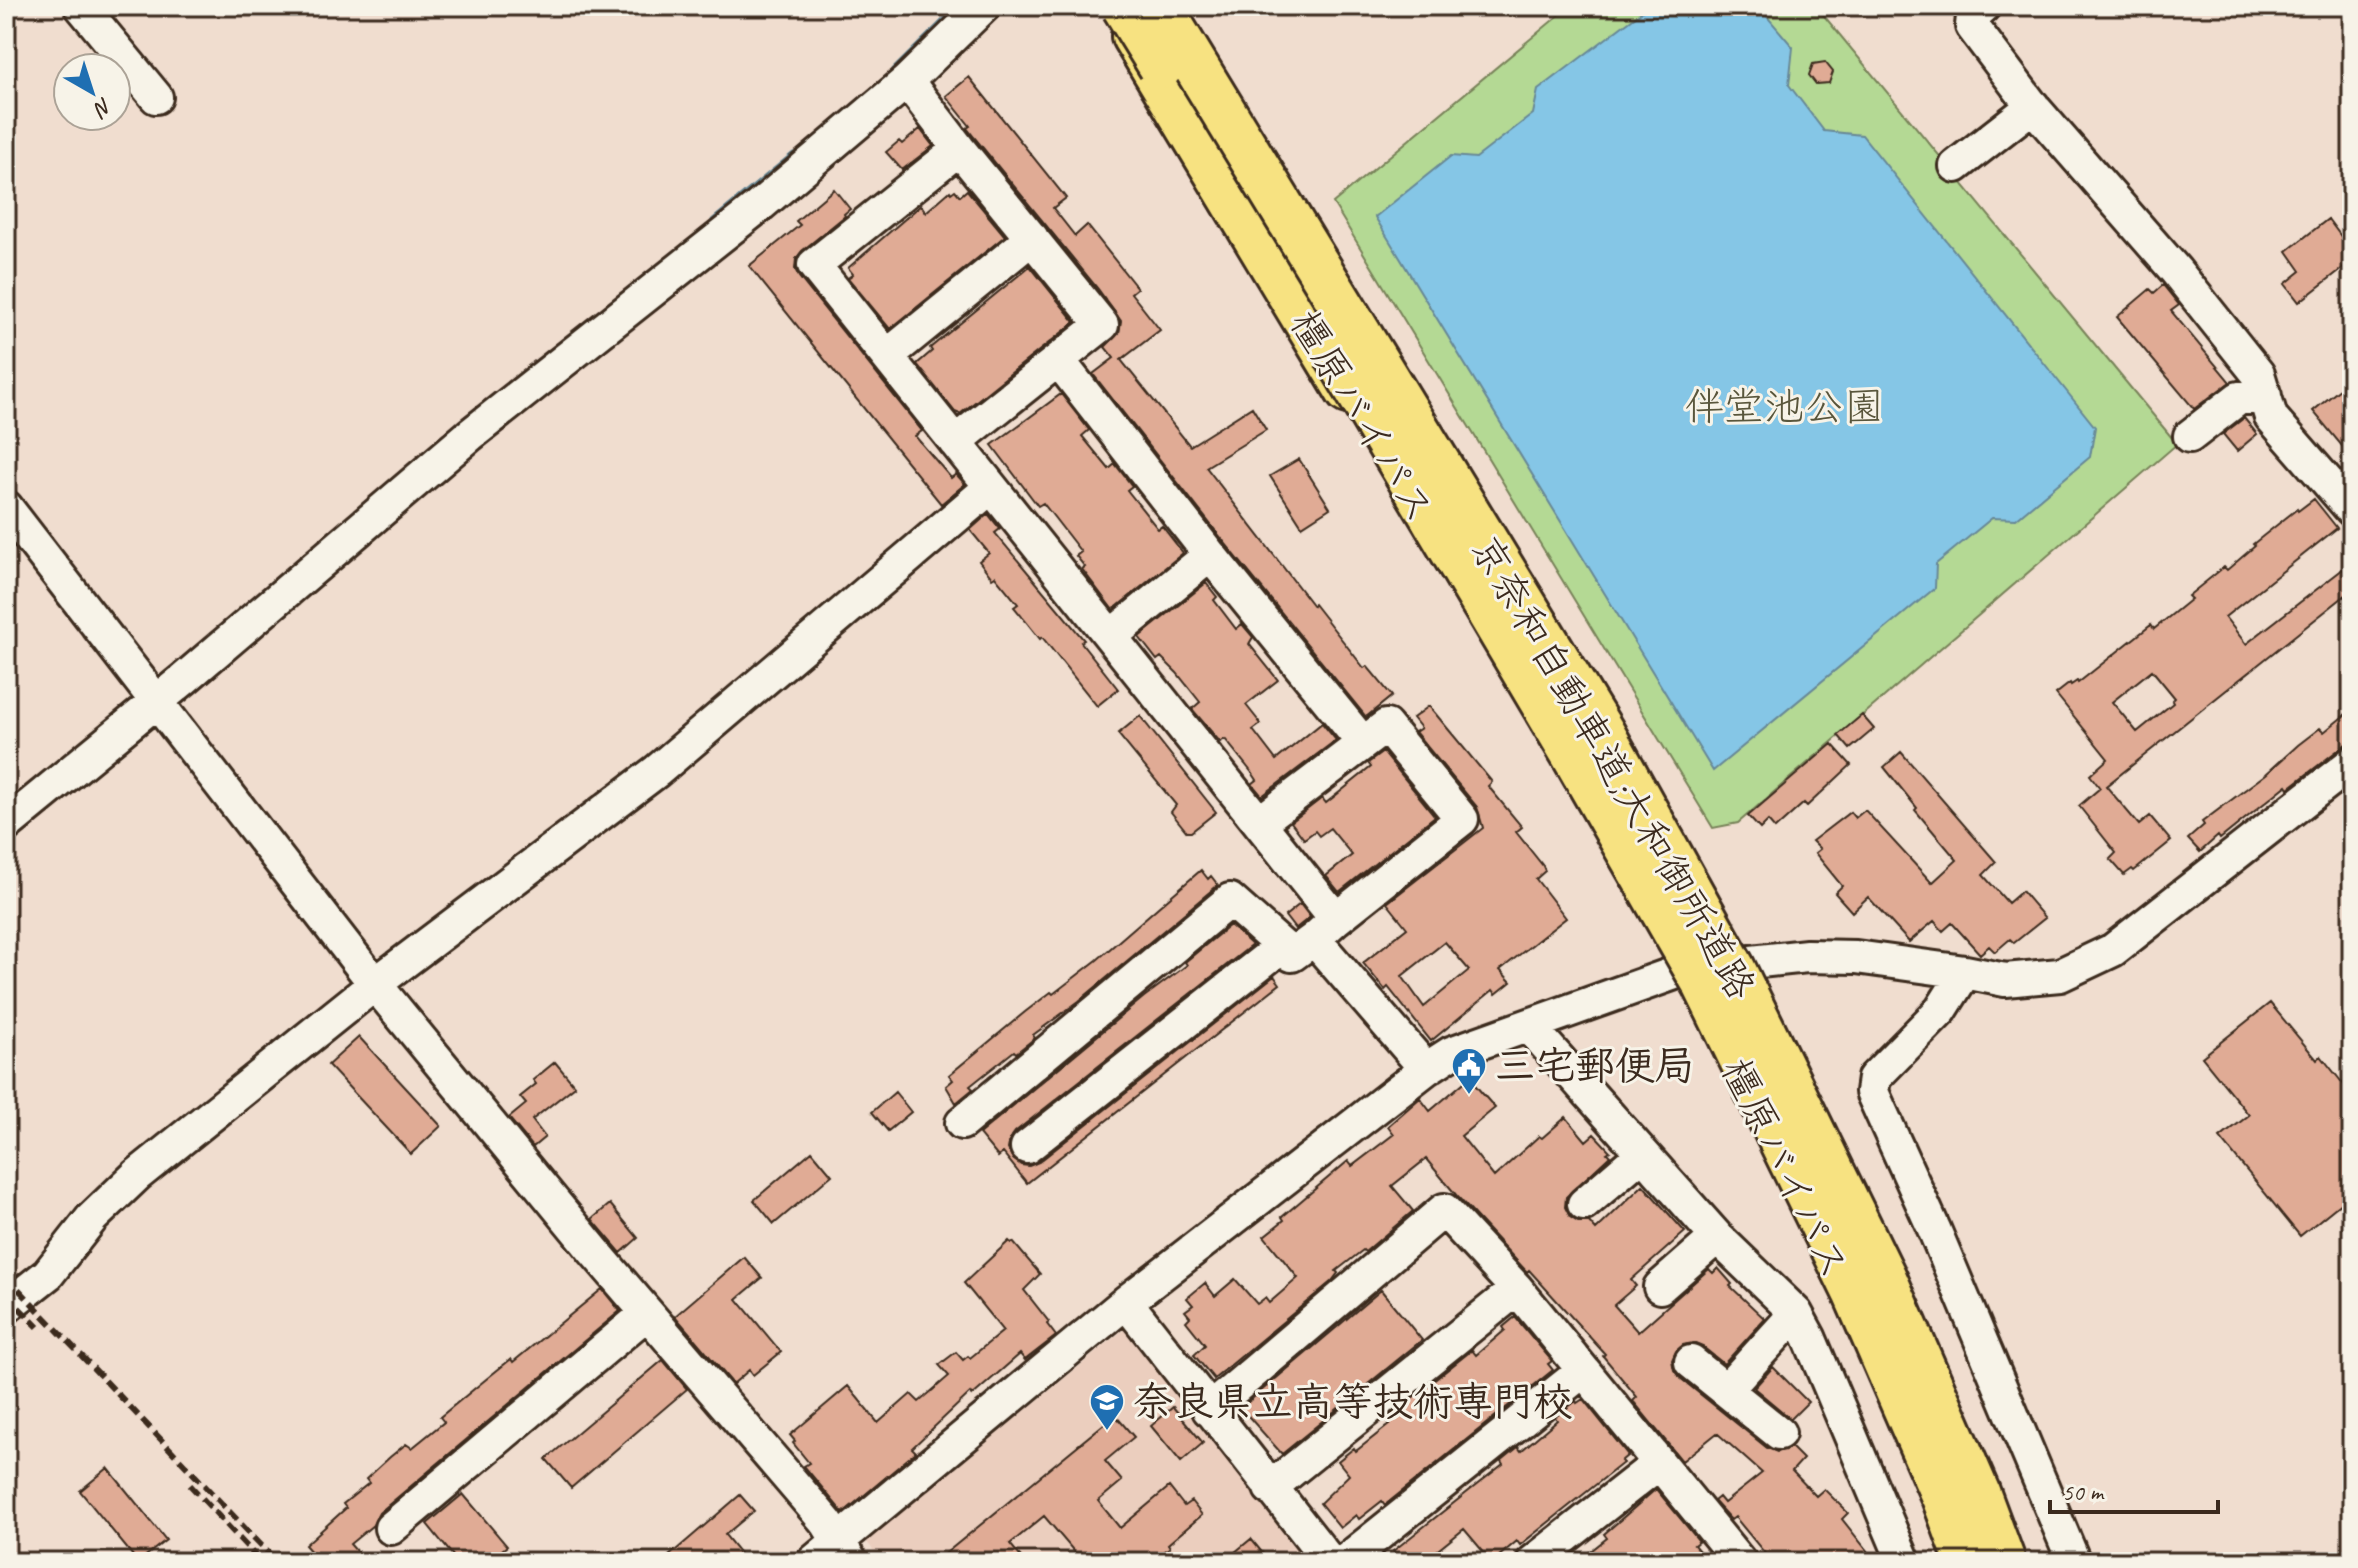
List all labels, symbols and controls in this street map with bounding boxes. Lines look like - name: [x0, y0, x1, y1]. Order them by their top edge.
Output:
- north arrow: [52, 52, 132, 132]
- text: N: [87, 92, 118, 124]
- street label: 橿原バイパス: [1279, 301, 1445, 532]
- park label: 伴堂池公園: [1684, 382, 1884, 432]
- street label: 京奈和自動車道;大和御所道路: [1460, 526, 1767, 1009]
- place label: 三宅郵便局: [1495, 1041, 1695, 1091]
- public building icon: 三宅郵便局: [1450, 1046, 1488, 1096]
- street label: 橿原バイパス: [1710, 1050, 1860, 1287]
- place label: 奈良県立高等技術専門校: [1133, 1377, 1573, 1427]
- school or university icon: 奈良県立高等技術専門校: [1088, 1382, 1126, 1432]
- scale bar: [2050, 1464, 2218, 1514]
- text: 50 m: [2062, 1477, 2105, 1507]

